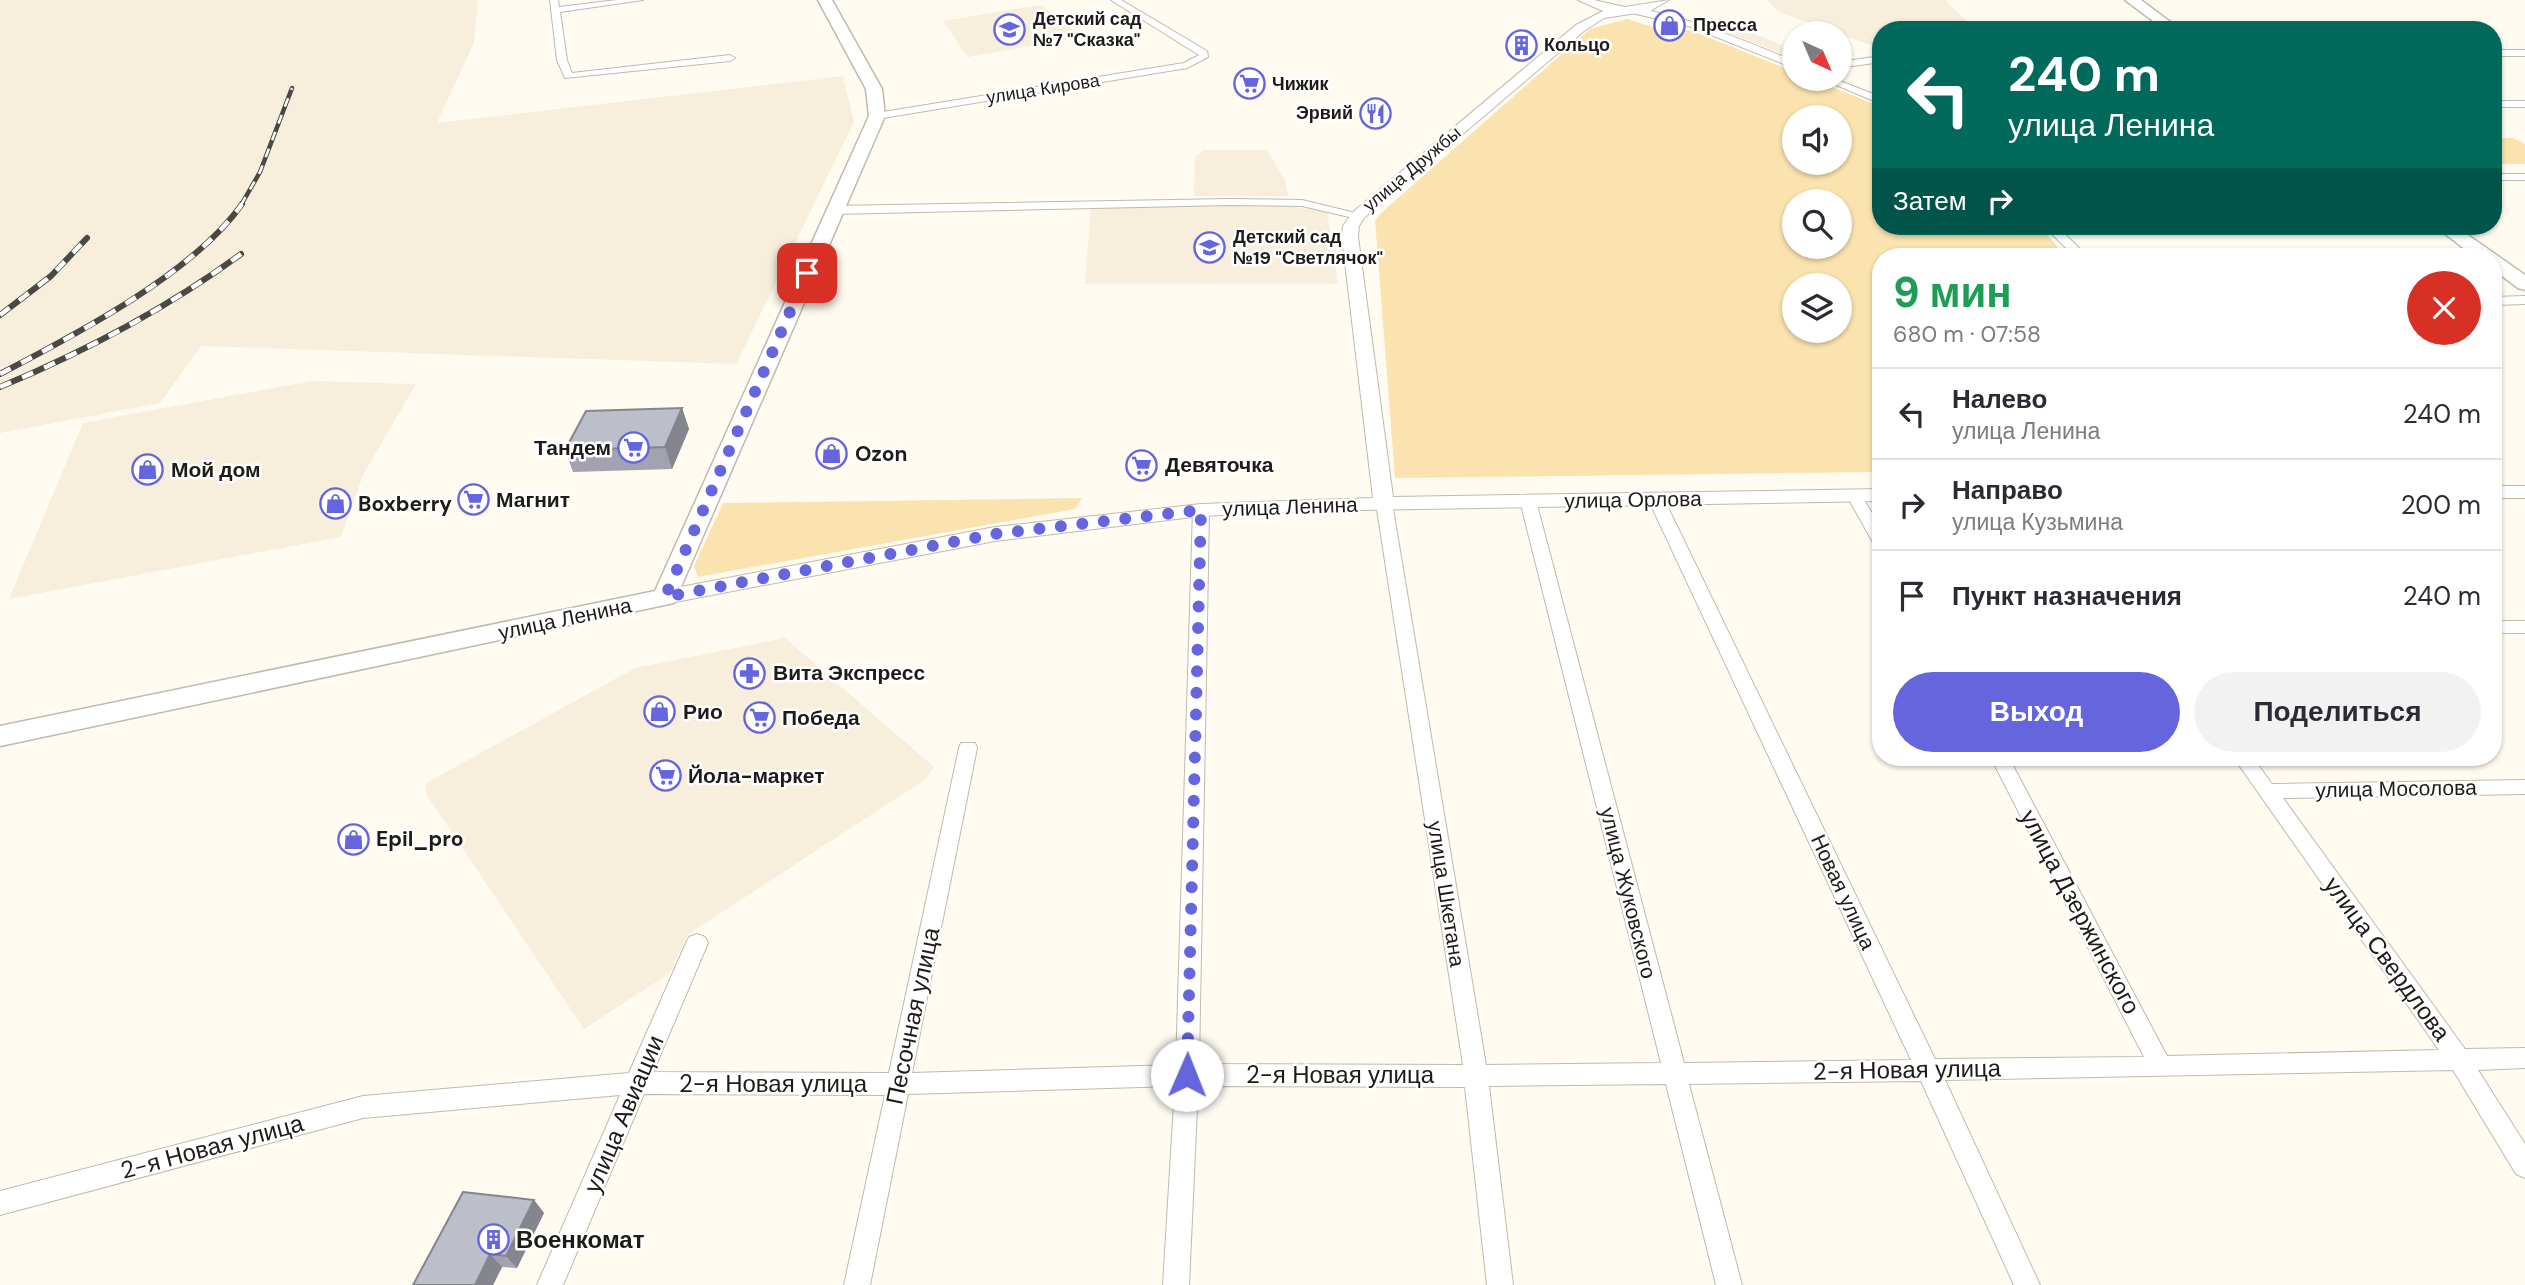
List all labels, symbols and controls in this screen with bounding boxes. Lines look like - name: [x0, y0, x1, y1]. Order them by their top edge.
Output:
- place label: Детский сад №7 "Сказка": [1033, 7, 1142, 52]
- shop icon: Пресса: [1653, 8, 1687, 42]
- school or university icon: Детский сад №7 "Сказка": [993, 12, 1027, 46]
- place label: Пресса: [1693, 13, 1758, 37]
- north arrow: [1782, 21, 1852, 91]
- map controls: [1782, 21, 1852, 343]
- building icon: Кольцо: [1504, 28, 1538, 62]
- place label: Кольцо: [1544, 33, 1610, 57]
- text: 240 m: [2008, 42, 2160, 106]
- icon: left: [1893, 49, 1984, 140]
- supermarket icon: Чижик: [1232, 67, 1266, 101]
- street label: улица Кирова: [985, 68, 1102, 110]
- place label: Чижик: [1272, 72, 1330, 96]
- restaurant icon: Эрвий: [1359, 96, 1393, 130]
- place label: Эрвий: [1296, 101, 1353, 125]
- text: улица Ленина: [2008, 104, 2214, 146]
- button: sound: [1782, 105, 1852, 175]
- street label: улица Дружбы: [1358, 121, 1466, 217]
- icon: right: [1981, 182, 2019, 220]
- text: Затем: [1893, 184, 1967, 218]
- button: search: [1782, 189, 1852, 259]
- place label: Детский сад №19 "Светлячок": [1233, 225, 1383, 270]
- school or university icon: Детский сад №19 "Светлячок": [1193, 230, 1227, 264]
- pin: [777, 243, 837, 303]
- icon: arrive: [788, 254, 826, 292]
- text: 9 мин: [1893, 265, 2012, 320]
- button: close: [2407, 271, 2481, 345]
- button: layers: [1782, 273, 1852, 343]
- text: 680 m · 07:58: [1893, 319, 2041, 349]
- text: Налево: [1952, 382, 2047, 416]
- icon: left: [1893, 395, 1931, 433]
- text: 240 m: [2403, 397, 2481, 431]
- text: улица Ленина: [1952, 416, 2100, 446]
- supermarket icon: Тандем: [617, 431, 651, 465]
- place label: Тандем: [534, 434, 611, 462]
- shop icon: Ozon: [815, 437, 849, 471]
- place label: Ozon: [855, 440, 908, 468]
- supermarket icon: Девяточка: [1125, 448, 1159, 482]
- place label: Девяточка: [1165, 451, 1274, 479]
- shop icon: Мой дом: [131, 453, 165, 487]
- place label: Мой дом: [171, 456, 261, 484]
- text: Направо: [1952, 473, 2063, 507]
- supermarket icon: Магнит: [456, 483, 490, 517]
- street label: улица Орлова: [1564, 485, 1702, 515]
- place label: Магнит: [496, 486, 570, 514]
- icon: right: [1893, 486, 1931, 524]
- shop icon: Boxberry: [318, 487, 352, 521]
- text: 200 m: [2401, 488, 2481, 522]
- place label: Boxberry: [358, 490, 452, 518]
- street label: улица Ленина: [1222, 491, 1358, 523]
- text: улица Кузьмина: [1952, 507, 2123, 537]
- icon: arrive: [1893, 577, 1931, 615]
- text: Пункт назначения: [1952, 579, 2182, 613]
- text: 240 m: [2403, 579, 2481, 613]
- street label: улица Ленина: [496, 591, 634, 647]
- pharmacy icon: Вита Экспресс: [733, 656, 767, 690]
- place label: Вита Экспресс: [773, 659, 925, 687]
- button: Выход: [1893, 672, 2180, 752]
- button: Поделиться: [2194, 672, 2481, 752]
- shop icon: Рио: [643, 695, 677, 729]
- place label: Рио: [683, 698, 723, 726]
- supermarket icon: Победа: [742, 701, 776, 735]
- place label: Победа: [782, 704, 860, 732]
- supermarket icon: Йола-маркет: [648, 759, 682, 793]
- place label: Йола-маркет: [688, 762, 824, 790]
- street label: улица Мосолова: [2315, 774, 2477, 804]
- street label: улица Жуковского: [1593, 804, 1663, 982]
- street label: улица Дзержинского: [2013, 804, 2147, 1019]
- street label: улица Шкетана: [1421, 819, 1471, 969]
- shop icon: Epil_pro: [336, 822, 370, 856]
- place label: Epil_pro: [376, 825, 464, 853]
- street label: Новая улица: [1804, 830, 1882, 954]
- street label: улица Свердлова: [2317, 870, 2458, 1048]
- street label: Песочная улица: [879, 924, 947, 1107]
- street label: улица Авиации: [576, 1030, 671, 1197]
- position arrow: [1150, 1038, 1224, 1112]
- street label: 2-я Новая улица: [1813, 1052, 2002, 1087]
- street label: 2-я Новая улица: [1246, 1059, 1435, 1090]
- street label: 2-я Новая улица: [679, 1068, 868, 1099]
- street label: 2-я Новая улица: [117, 1107, 307, 1186]
- building icon: Военкомат: [476, 1223, 510, 1257]
- place label: Военкомат: [516, 1224, 645, 1255]

